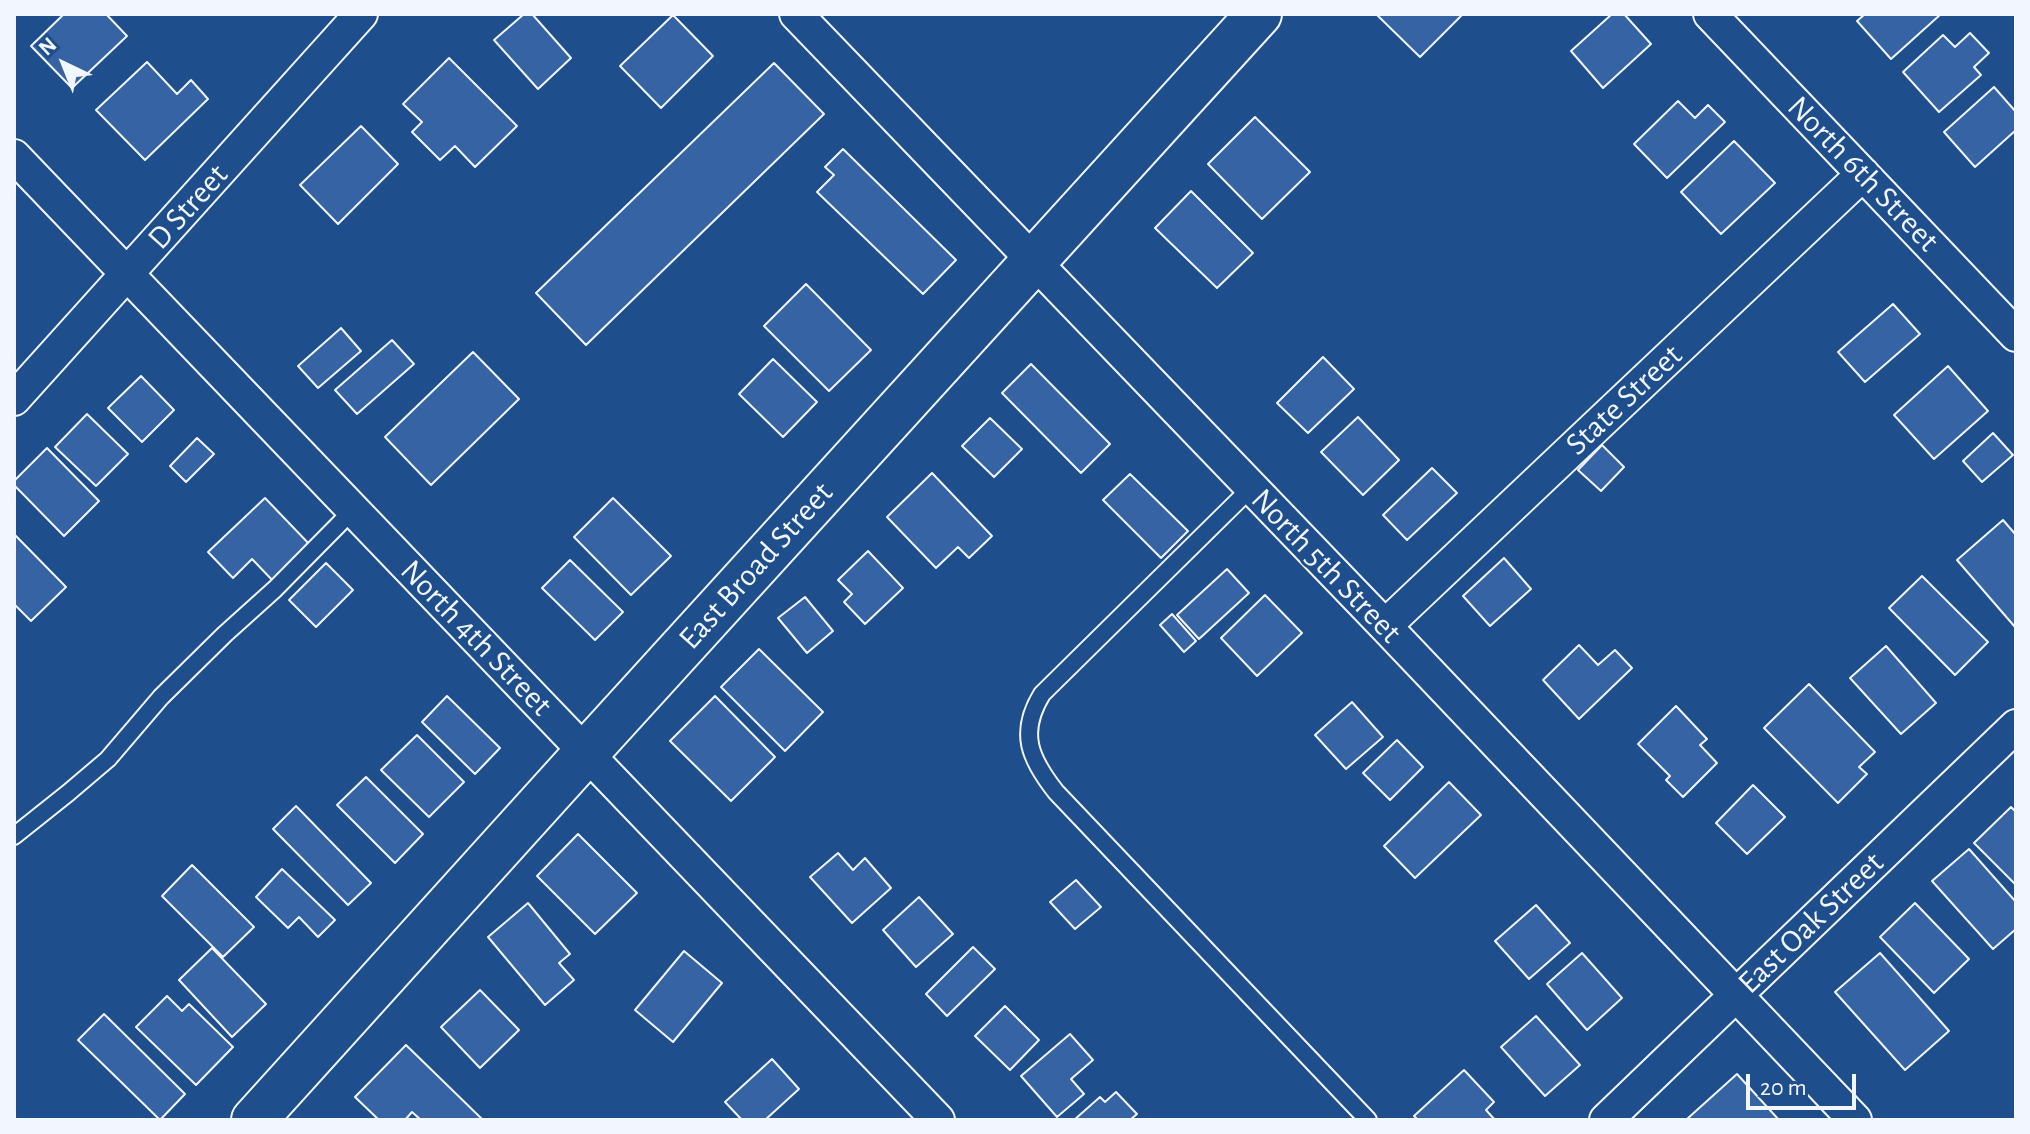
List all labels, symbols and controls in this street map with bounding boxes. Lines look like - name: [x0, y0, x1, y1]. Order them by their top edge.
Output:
- north arrow: [24, 24, 104, 104]
- text: N: [35, 33, 61, 60]
- street label: North 6th Street: [1779, 88, 1947, 260]
- street label: D Street: [140, 157, 236, 257]
- street label: State Street: [1558, 336, 1690, 464]
- street label: East Broad Street: [671, 474, 841, 658]
- street label: North 5th Street: [1243, 481, 1409, 651]
- street label: North 4th Street: [392, 552, 560, 724]
- street label: East Oak Street: [1730, 844, 1892, 1002]
- scale bar: [1750, 1058, 1860, 1108]
- text: 20 m: [1760, 1076, 1807, 1100]

